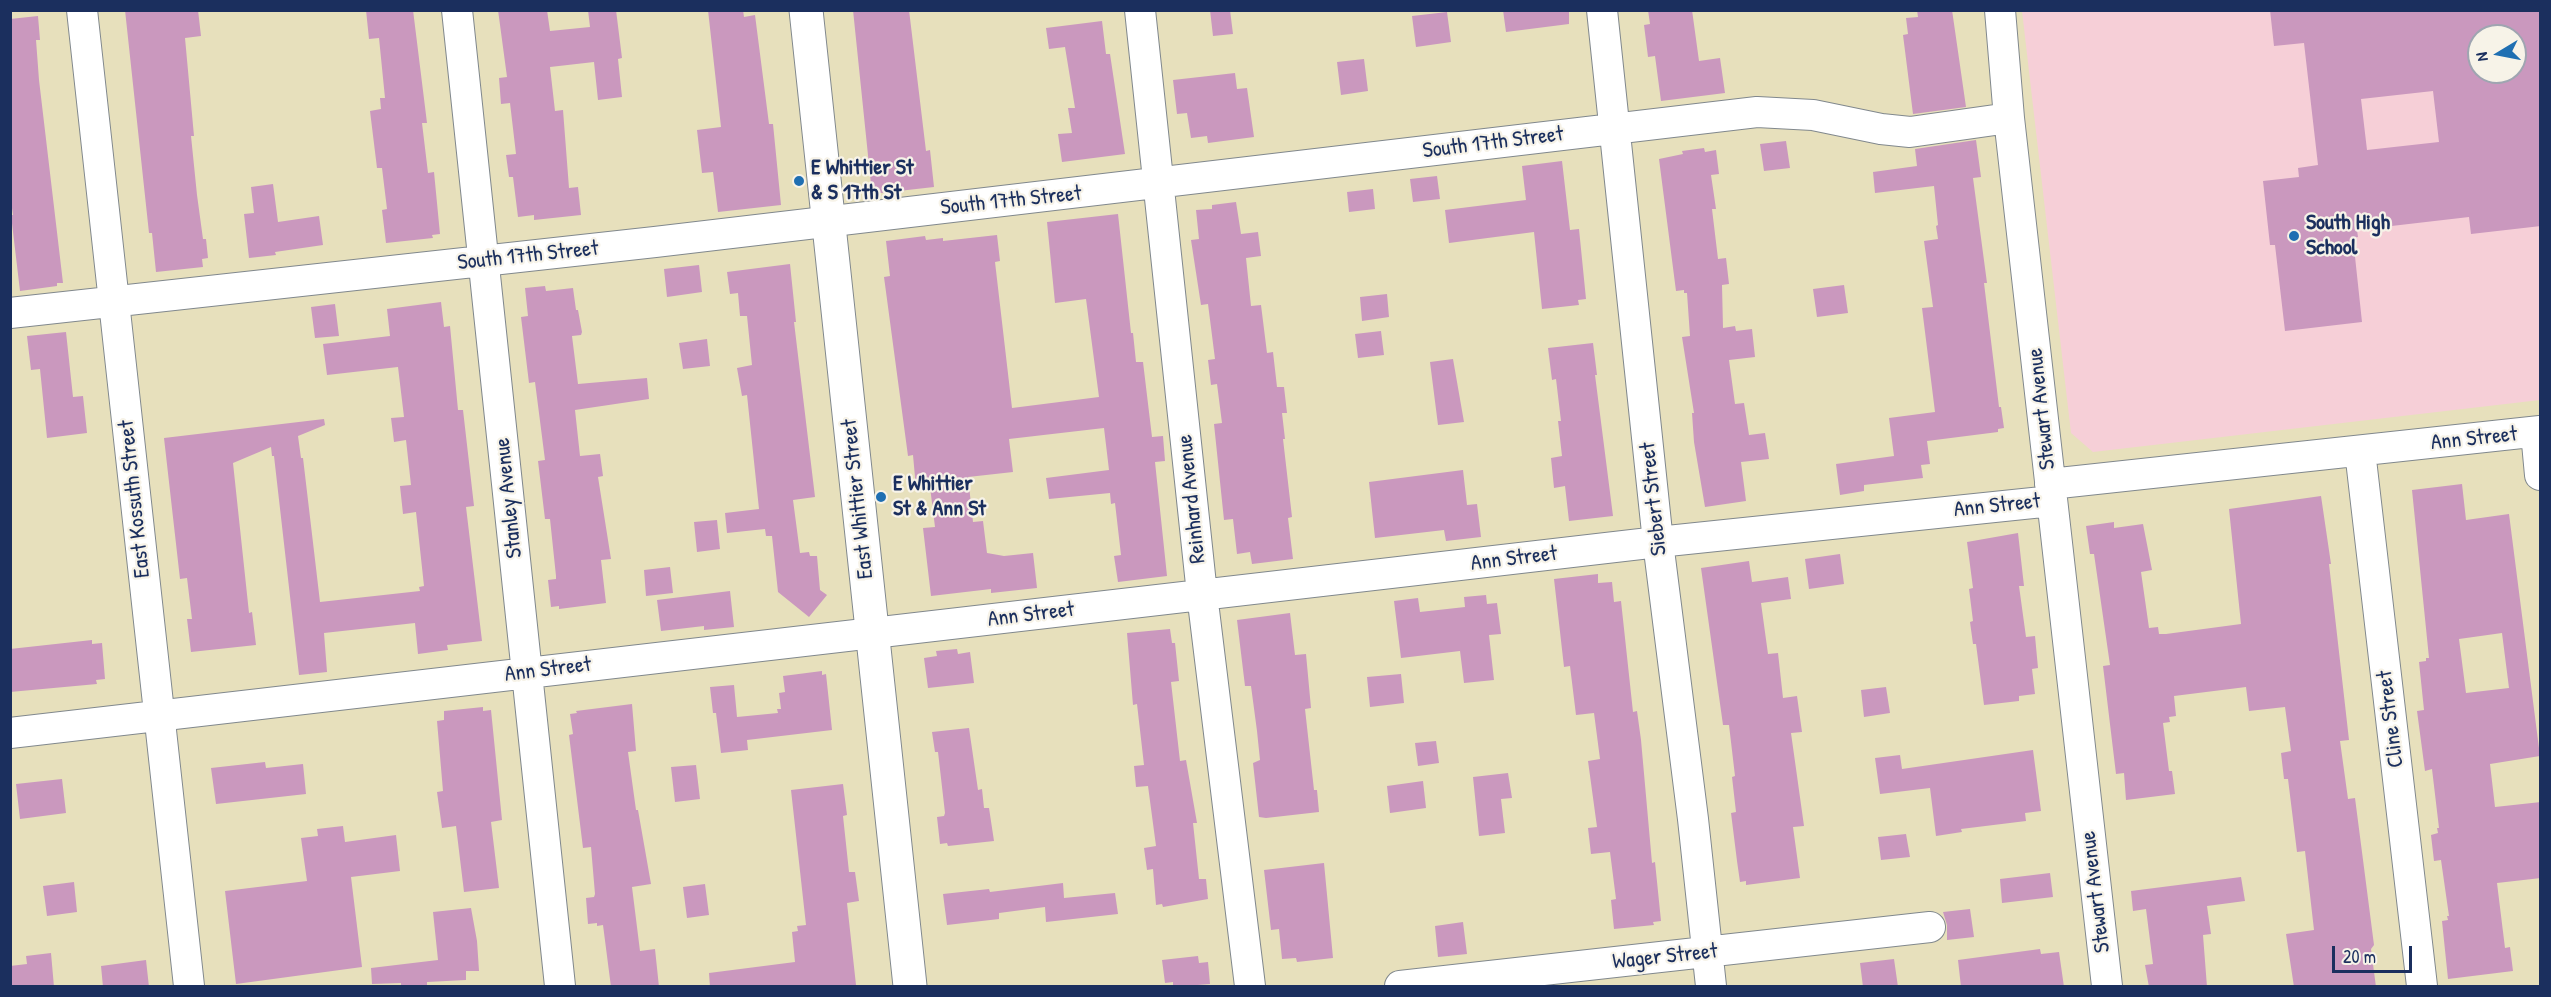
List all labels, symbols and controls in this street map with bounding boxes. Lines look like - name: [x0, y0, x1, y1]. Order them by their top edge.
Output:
- north arrow: [2467, 24, 2527, 84]
- text: N: [2470, 51, 2493, 63]
- street label: South 17th Street: [1421, 121, 1565, 165]
- place label: E Whittier St & S 17th St: [811, 155, 914, 206]
- marker: E Whittier St & S 17th St: [792, 174, 806, 188]
- street label: South 17th Street: [939, 180, 1083, 222]
- place label: South High School: [2306, 210, 2390, 262]
- marker: South High School: [2287, 229, 2301, 243]
- street label: South 17th Street: [456, 235, 600, 277]
- street label: Stewart Avenue: [2022, 347, 2062, 471]
- street label: East Whittier Street: [836, 418, 880, 580]
- street label: East Kossuth Street: [114, 419, 156, 579]
- street label: Ann Street: [2429, 421, 2519, 457]
- street label: Reinhard Avenue: [1172, 433, 1212, 565]
- street label: Stanley Avenue: [490, 436, 528, 560]
- street label: Siebert Street: [1635, 441, 1673, 557]
- place label: E Whittier St & Ann St: [893, 471, 986, 522]
- street label: Ann Street: [1952, 488, 2042, 524]
- marker: E Whittier St & Ann St: [874, 490, 888, 504]
- street label: Ann Street: [1469, 541, 1559, 577]
- street label: Ann Street: [986, 597, 1076, 633]
- street label: Ann Street: [503, 652, 593, 688]
- street label: Cline Street: [2372, 669, 2410, 769]
- street label: Stewart Avenue: [2075, 830, 2117, 954]
- scale bar: [2335, 934, 2414, 972]
- street label: Wager Street: [1611, 938, 1719, 976]
- text: 20 m: [2343, 944, 2376, 969]

